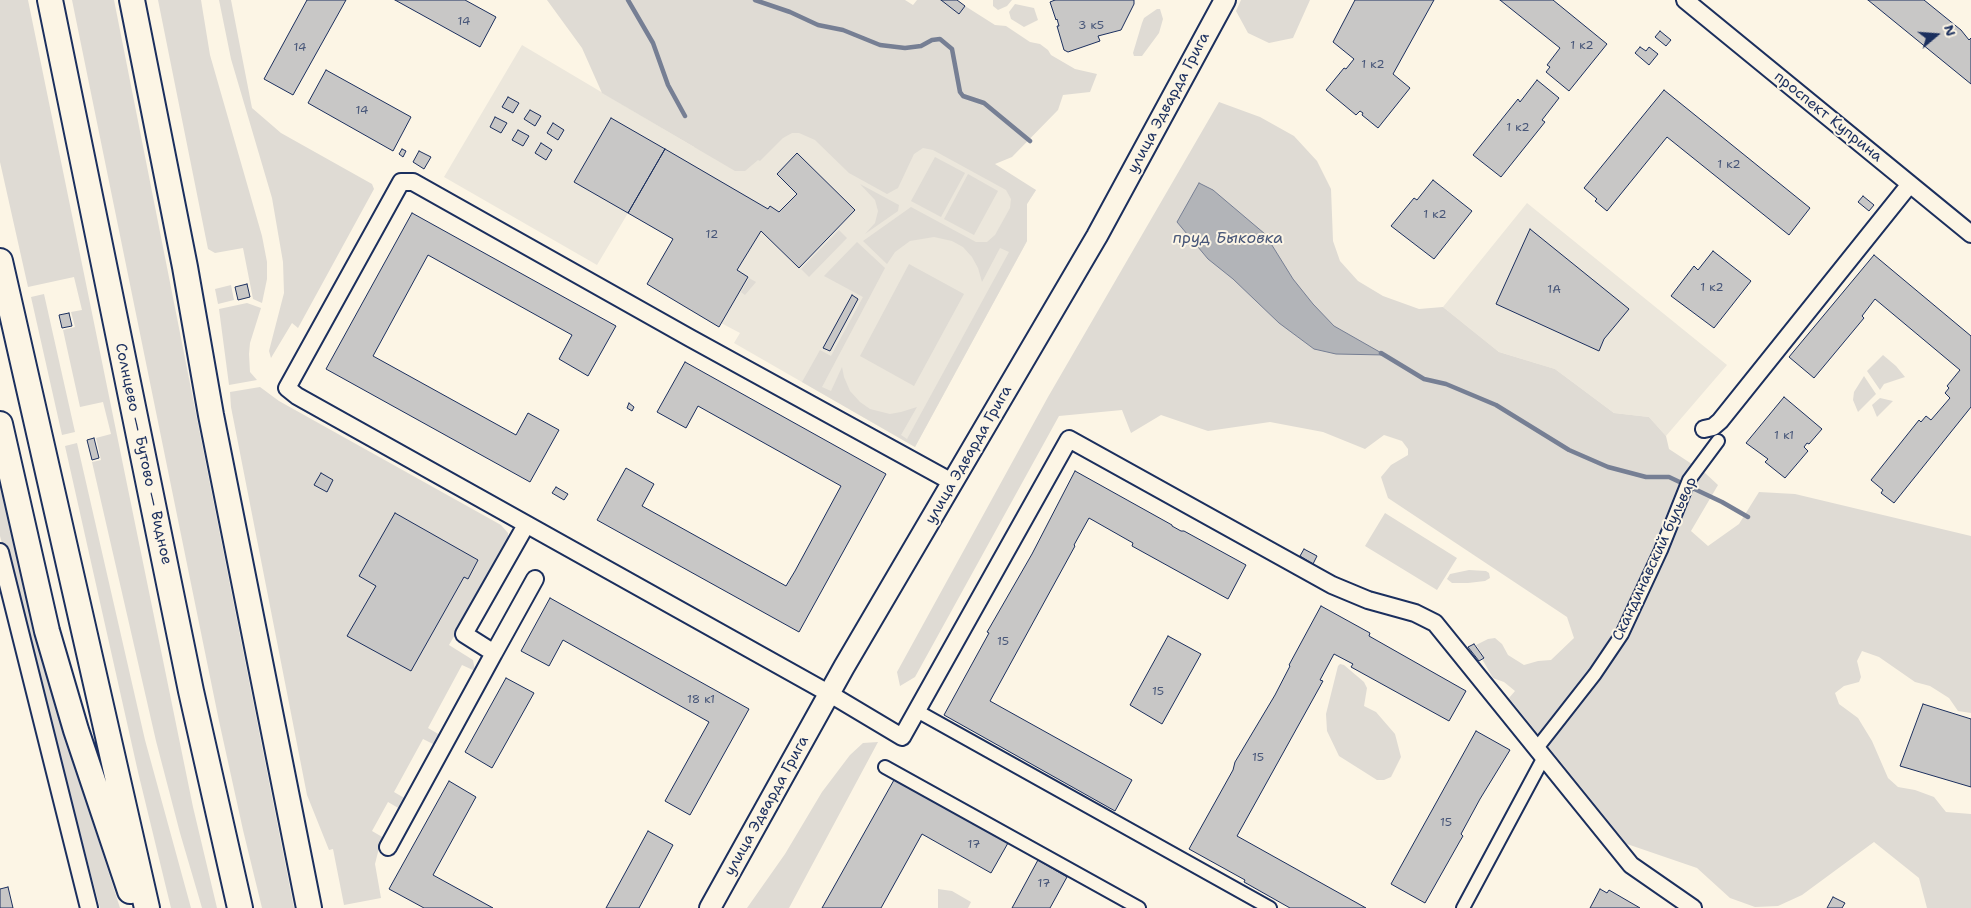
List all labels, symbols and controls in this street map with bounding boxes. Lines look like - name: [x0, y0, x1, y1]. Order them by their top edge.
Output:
- north arrow: [1911, 10, 1961, 60]
- house number: 14: [458, 15, 470, 29]
- house number: 3 к5: [1078, 19, 1104, 33]
- text: N: [1940, 22, 1961, 38]
- street label: улица Эдварда Грига: [1124, 29, 1214, 177]
- house number: 1 к2: [1570, 39, 1594, 53]
- house number: 14: [294, 41, 306, 55]
- house number: 1 к2: [1361, 58, 1385, 72]
- street label: проспект Куприна: [1770, 68, 1886, 166]
- house number: 14: [356, 104, 368, 118]
- house number: 1 к2: [1506, 121, 1530, 135]
- house number: 1 к2: [1717, 158, 1741, 172]
- house number: 1 к2: [1423, 208, 1447, 222]
- house number: 12: [706, 228, 718, 242]
- water label: пруд Быковка: [1173, 229, 1283, 249]
- house number: 1 к2: [1700, 281, 1724, 295]
- house number: 1А: [1547, 283, 1561, 297]
- street label: Солнцево — Бутово — Видное: [111, 342, 175, 566]
- street label: улица Эдварда Грига: [922, 382, 1016, 528]
- house number: 1 к1: [1774, 429, 1794, 443]
- street label: Скандинавский бульвар: [1609, 474, 1701, 644]
- house number: 15: [997, 635, 1009, 649]
- house number: 15: [1152, 685, 1164, 699]
- house number: 18 к1: [687, 693, 715, 707]
- street label: улица Эдварда Грига: [721, 733, 813, 879]
- house number: 15: [1252, 751, 1264, 765]
- house number: 15: [1440, 816, 1452, 830]
- house number: 17: [968, 838, 980, 852]
- house number: 17: [1038, 877, 1050, 891]

